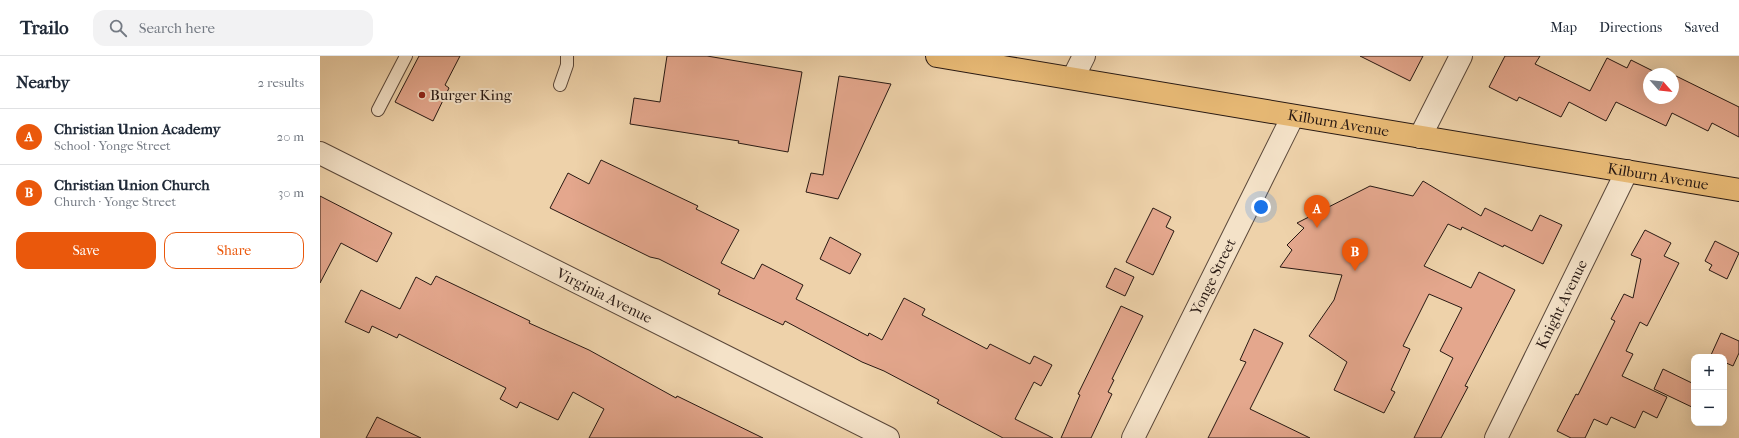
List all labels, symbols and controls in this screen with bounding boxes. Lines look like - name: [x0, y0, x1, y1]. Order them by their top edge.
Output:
- search box: [93, 10, 373, 46]
- text: Trailo: [20, 17, 69, 39]
- icon: search: [107, 17, 129, 39]
- text: Search here: [139, 19, 215, 37]
- text: Map: [1550, 19, 1577, 36]
- text: Directions: [1599, 19, 1662, 36]
- text: Saved: [1684, 19, 1719, 36]
- north arrow: [1643, 68, 1679, 104]
- text: Nearby: [16, 72, 70, 92]
- text: 2 results: [258, 75, 304, 90]
- place label: Burger King: [430, 86, 513, 104]
- marker: Burger King: [417, 90, 427, 100]
- street label: Kilburn Avenue: [1286, 106, 1391, 140]
- text: Christian Union Academy: [54, 120, 221, 138]
- text: A: [25, 129, 33, 144]
- text: 20 m: [277, 129, 304, 144]
- text: School · Yonge Street: [54, 138, 171, 153]
- street label: Kilburn Avenue: [1606, 159, 1711, 194]
- text: Christian Union Church: [54, 176, 210, 194]
- text: B: [25, 185, 33, 200]
- text: 30 m: [278, 185, 304, 200]
- text: Church · Yonge Street: [54, 194, 176, 209]
- pin: A: [1304, 195, 1330, 228]
- your location: [1251, 197, 1271, 217]
- button: Save: [16, 232, 156, 269]
- button: Share: [164, 232, 304, 269]
- street label: Yonge Street: [1186, 235, 1240, 319]
- pin: B: [1342, 238, 1368, 271]
- street label: Knight Avenue: [1532, 256, 1591, 352]
- street label: Virginia Avenue: [552, 264, 656, 327]
- map controls: [1691, 354, 1727, 426]
- button: +: [1691, 354, 1727, 390]
- button: −: [1691, 390, 1727, 426]

